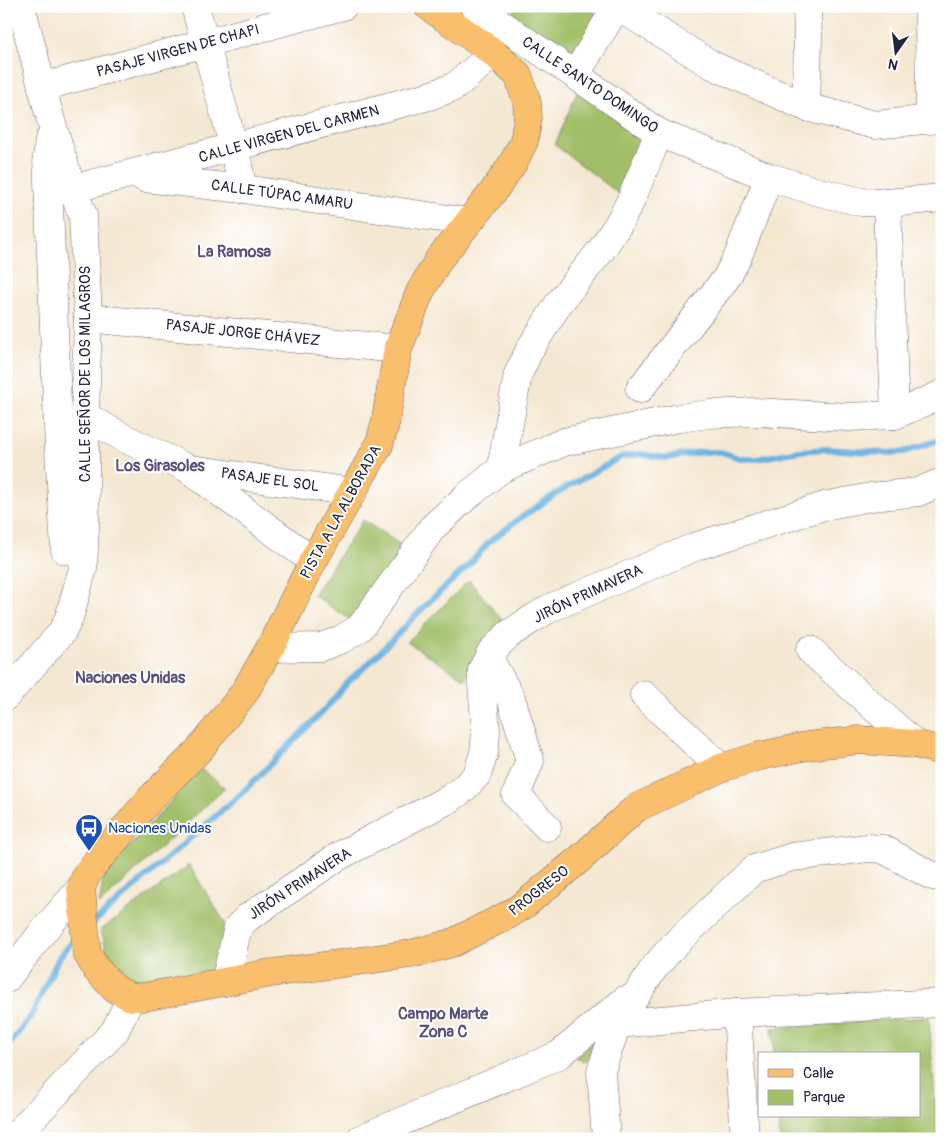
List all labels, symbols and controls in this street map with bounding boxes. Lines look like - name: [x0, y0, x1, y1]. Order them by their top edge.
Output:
- street label: PASAJE VIRGEN DE CHAPI: [94, 20, 262, 82]
- north arrow: [870, 28, 920, 78]
- street label: CALLE SANTO DOMINGO: [518, 32, 662, 138]
- text: N: [886, 55, 900, 74]
- street label: CALLE VIRGEN DEL CARMEN: [197, 101, 381, 167]
- street label: CALLE TÚPAC AMARU: [210, 176, 354, 214]
- district label: La Ramosa: [197, 242, 272, 262]
- street label: CALLE SEÑOR DE LOS MILAGROS: [76, 266, 95, 482]
- street label: PASAJE JORGE CHÁVEZ: [165, 315, 321, 351]
- street label: PISTA A LA ALBORADA: [296, 441, 386, 582]
- district label: Los Girasoles: [115, 456, 206, 476]
- street label: PASAJE EL SOL: [219, 464, 321, 496]
- street label: JIRÓN PRIMAVERA: [530, 560, 646, 628]
- district label: Naciones Unidas: [75, 668, 186, 688]
- bus stop icon: Naciones Unidas: [74, 813, 104, 852]
- place label: Naciones Unidas: [108, 819, 212, 838]
- street label: JIRÓN PRIMAVERA: [245, 844, 355, 924]
- street label: PROGRESO: [505, 862, 573, 920]
- district label: Campo Marte Zona C: [398, 1004, 489, 1042]
- legend: [758, 1052, 920, 1118]
- text: Calle: [803, 1064, 834, 1083]
- text: Parque: [803, 1088, 846, 1107]

